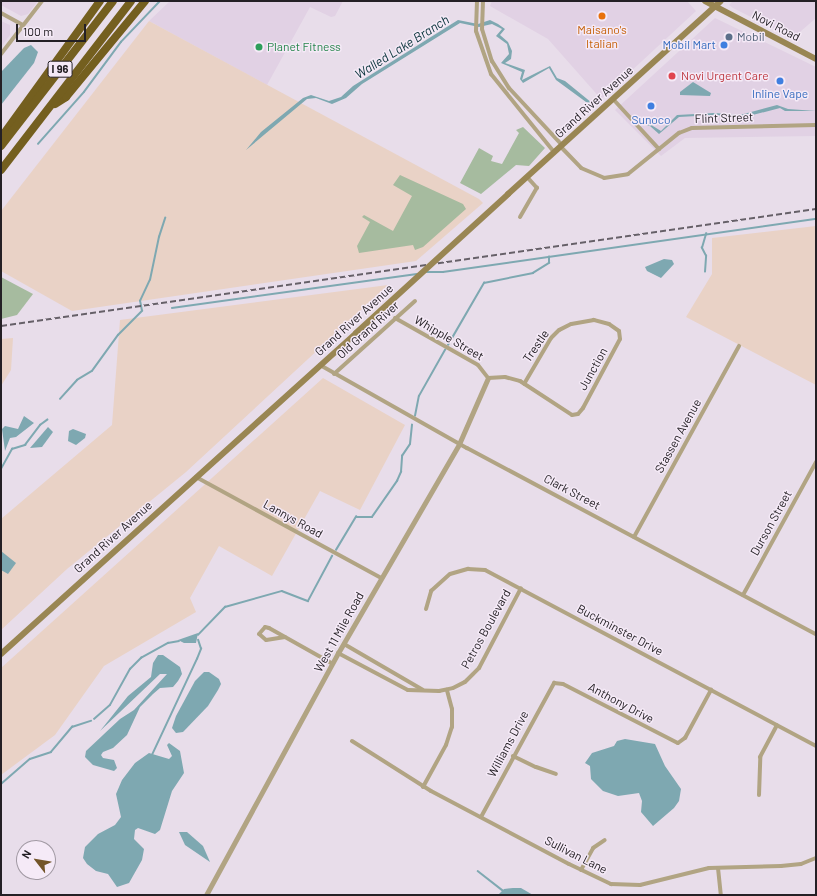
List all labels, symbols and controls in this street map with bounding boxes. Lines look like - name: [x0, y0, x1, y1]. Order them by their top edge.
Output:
- street label: Novi Road: [750, 8, 802, 44]
- marker: Maisano's Italian: [597, 11, 607, 21]
- water label: Walled Lake Branch: [352, 12, 452, 82]
- scale bar: [18, 16, 88, 42]
- place label: Maisano's Italian: [577, 23, 627, 51]
- text: 100 m: [23, 24, 53, 38]
- place label: Mobil: [737, 30, 764, 44]
- marker: Mobil: [724, 32, 734, 42]
- place label: Mobil Mart: [662, 38, 716, 52]
- place label: Planet Fitness: [267, 40, 341, 54]
- marker: Mobil Mart: [719, 40, 729, 50]
- marker: Planet Fitness: [254, 42, 264, 52]
- road number: I 96: [47, 60, 73, 78]
- street label: Grand River Avenue: [552, 63, 636, 141]
- place label: Novi Urgent Care: [681, 69, 769, 83]
- marker: Novi Urgent Care: [666, 70, 678, 82]
- marker: Inline Vape: [775, 76, 785, 86]
- place label: Inline Vape: [752, 87, 808, 101]
- marker: Sunoco: [646, 101, 656, 111]
- street label: Flint Street: [694, 110, 754, 126]
- place label: Sunoco: [631, 113, 671, 127]
- street label: Grand River Avenue: [312, 281, 396, 359]
- street label: Old Grand River: [334, 298, 402, 362]
- street label: Whipple Street: [412, 312, 486, 364]
- street label: Trestle: [520, 327, 552, 365]
- street label: Junction: [575, 345, 611, 393]
- street label: Stassen Avenue: [652, 397, 704, 475]
- street label: Clark Street: [541, 471, 603, 513]
- street label: Durson Street: [747, 488, 795, 558]
- street label: Lannys Road: [261, 497, 325, 541]
- street label: Grand River Avenue: [71, 498, 155, 576]
- street label: Petros Boulevard: [458, 587, 514, 671]
- street label: West 11 Mile Road: [311, 589, 367, 675]
- street label: Buckminster Drive: [575, 601, 665, 659]
- street label: Anthony Drive: [586, 680, 656, 726]
- street label: Williams Drive: [484, 708, 532, 780]
- street label: Sullivan Lane: [542, 833, 610, 877]
- north arrow: [16, 840, 56, 880]
- text: N: [19, 848, 34, 861]

